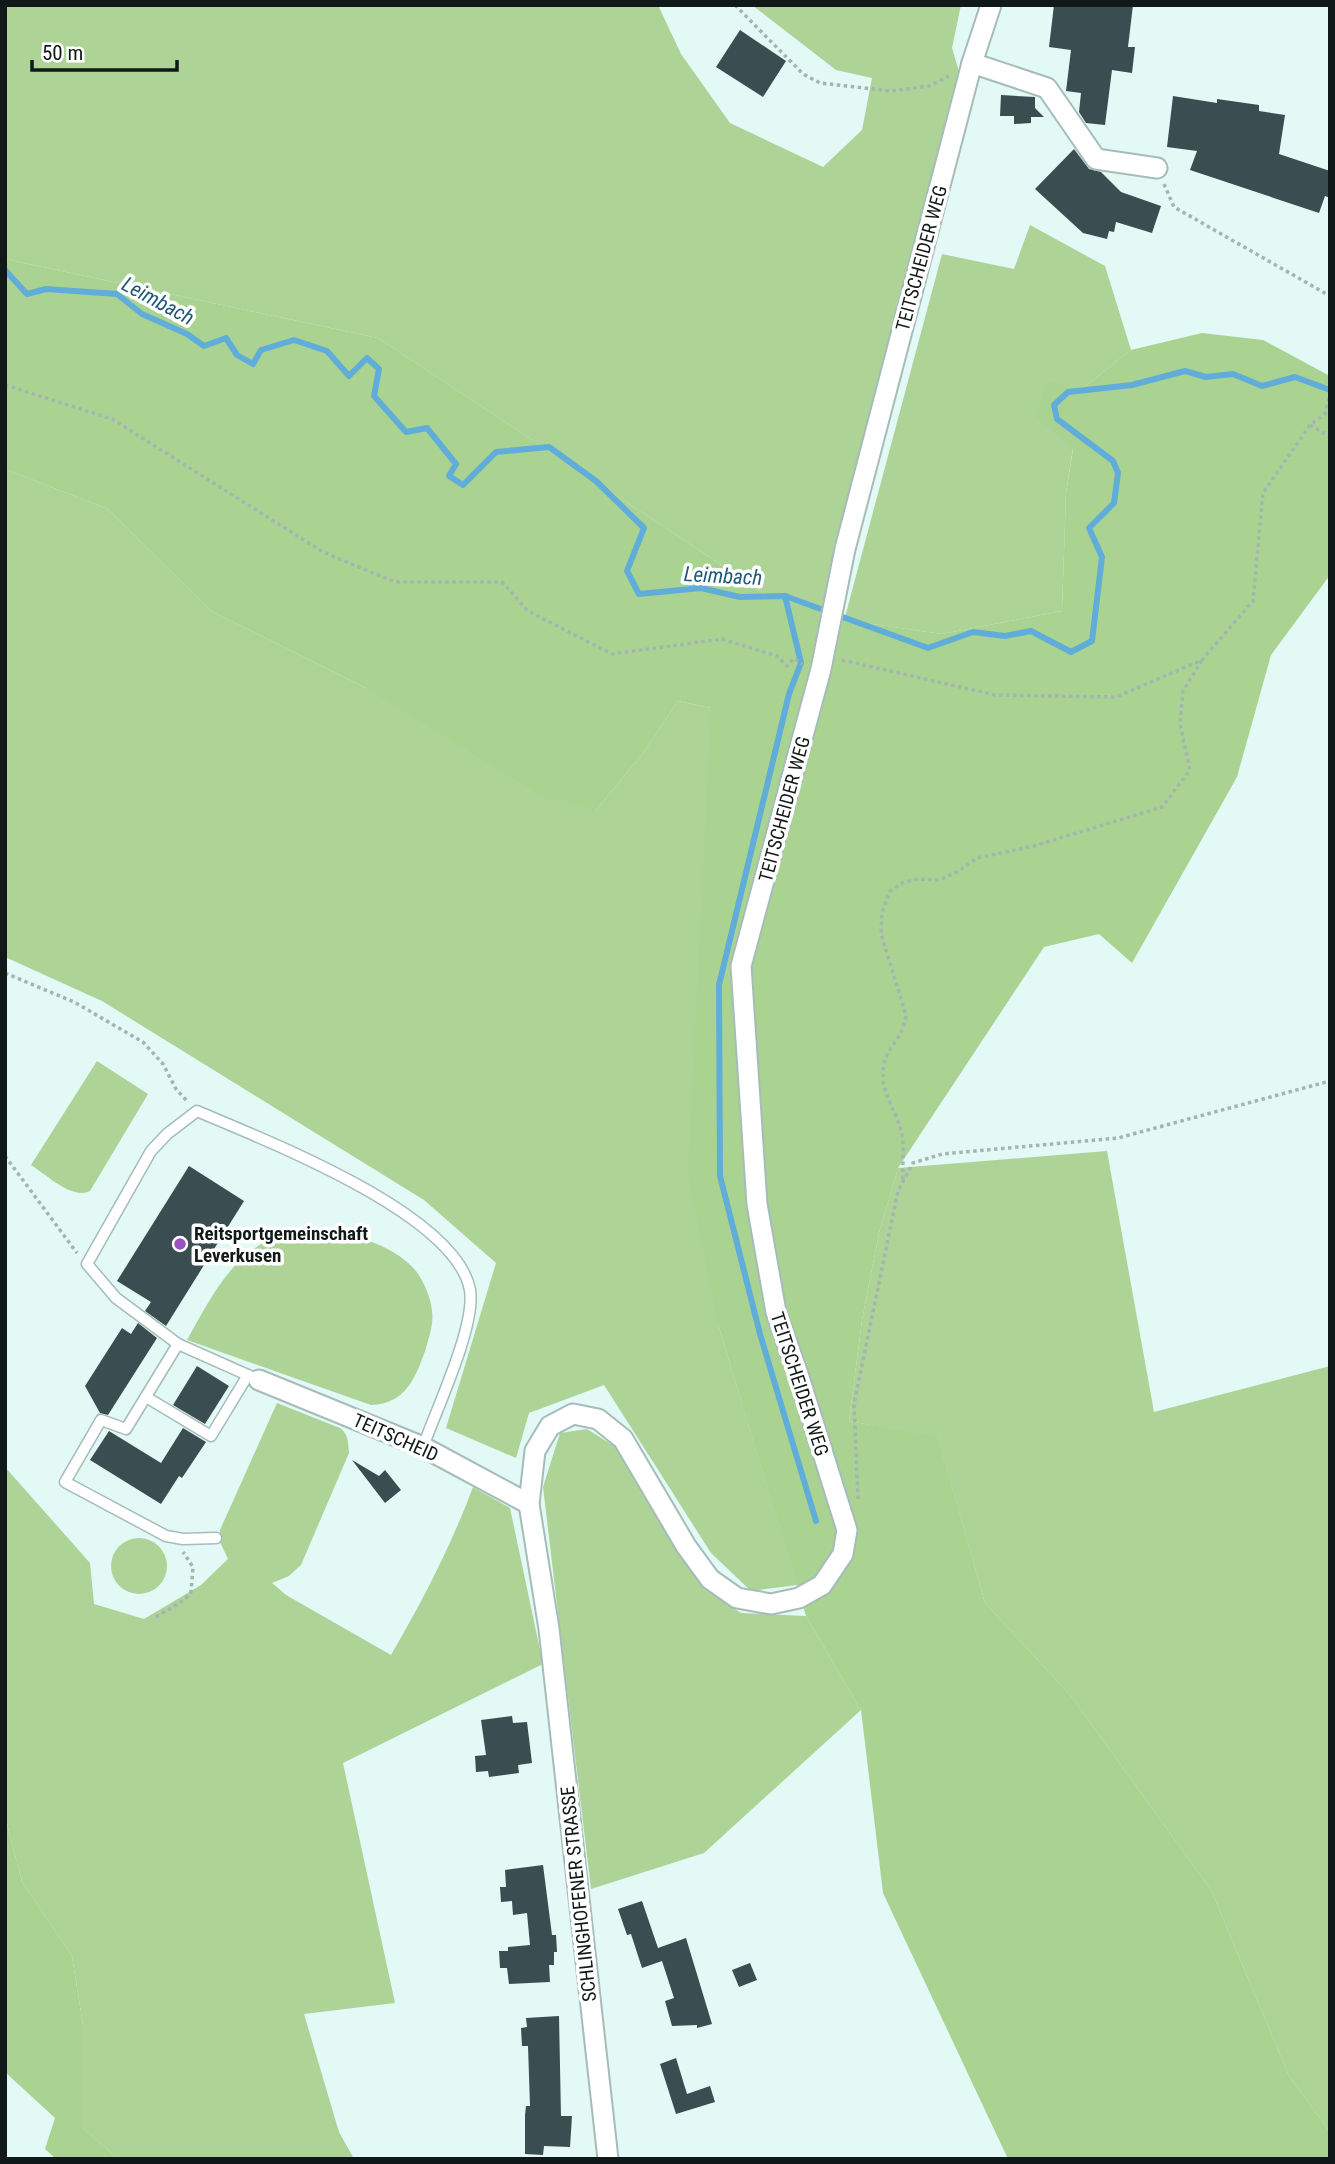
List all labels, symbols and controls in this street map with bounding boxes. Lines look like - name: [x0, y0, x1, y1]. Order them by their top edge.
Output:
- scale bar: [32, 28, 177, 72]
- text: 50 m: [42, 41, 83, 65]
- street label: TEITSCHEIDER WEG: [891, 183, 952, 334]
- water label: Leimbach: [118, 272, 198, 330]
- water label: Leimbach: [683, 562, 763, 590]
- street label: TEITSCHEIDER WEG: [754, 734, 815, 885]
- place label: Reitsportgemeinschaft Leverkusen: [194, 1222, 368, 1267]
- marker: Reitsportgemeinschaft Leverkusen: [172, 1236, 188, 1252]
- street label: TEITSCHEIDER WEG: [765, 1309, 834, 1459]
- street label: TEITSCHEID: [350, 1408, 442, 1466]
- street label: SCHLINGHOFENER STRASSE: [556, 1785, 601, 2003]

